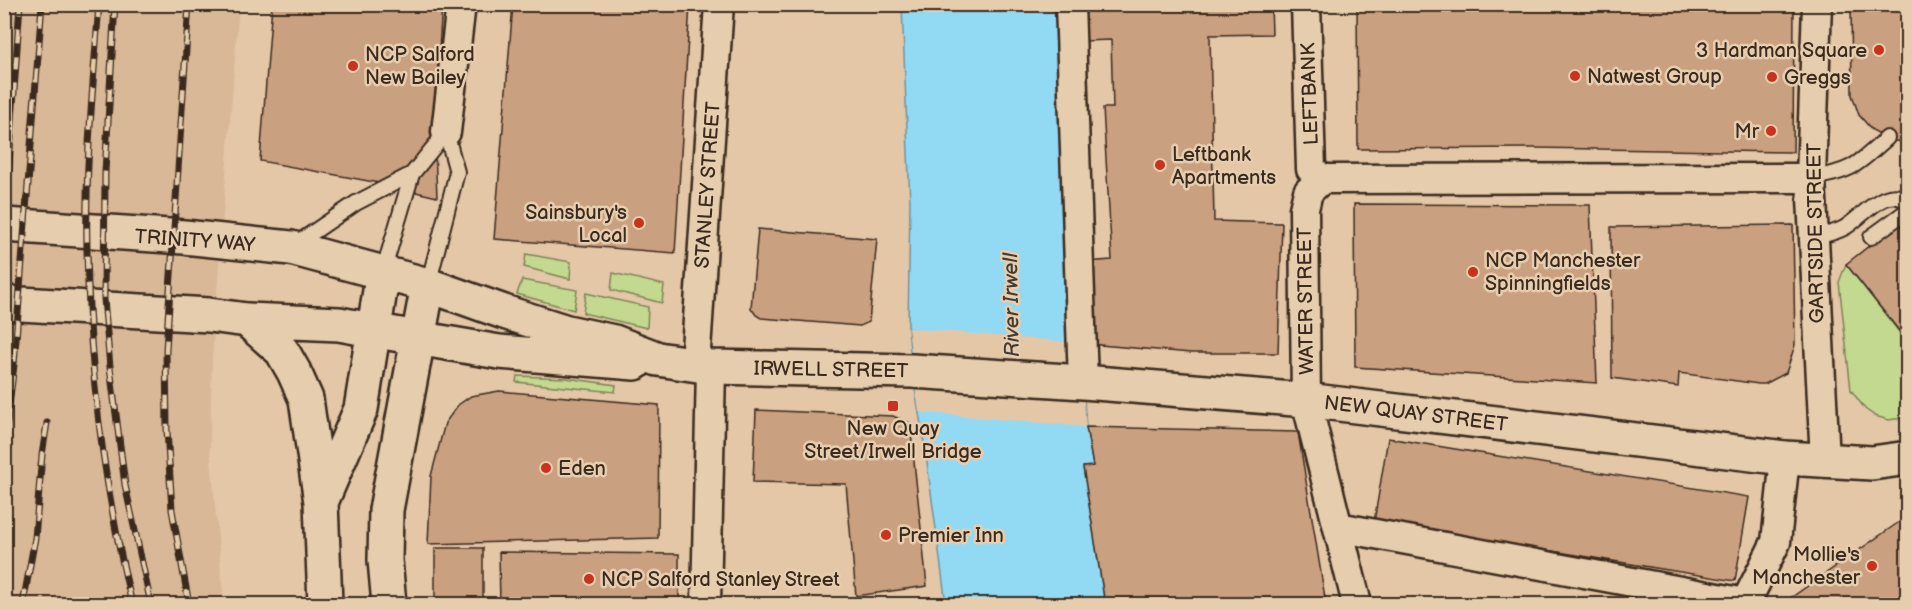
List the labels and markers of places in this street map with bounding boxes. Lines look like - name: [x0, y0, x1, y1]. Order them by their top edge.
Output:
- place label: 3 Hardman Square: [1696, 39, 1867, 63]
- place label: NCP Salford New Bailey: [365, 43, 475, 90]
- marker: 3 Hardman Square: [1872, 43, 1886, 57]
- marker: NCP Salford New Bailey: [346, 59, 360, 73]
- place label: Natwest Group: [1587, 65, 1722, 89]
- place label: Greggs: [1784, 66, 1851, 90]
- marker: Natwest Group: [1568, 69, 1582, 83]
- marker: Greggs: [1765, 70, 1779, 84]
- place label: Mr: [1735, 120, 1760, 144]
- marker: Mr: [1764, 124, 1778, 138]
- place label: Leftbank Apartments: [1172, 143, 1276, 190]
- marker: Leftbank Apartments: [1153, 158, 1167, 172]
- place label: Sainsbury's Local: [525, 201, 627, 248]
- marker: Sainsbury's Local: [632, 216, 646, 230]
- place label: NCP Manchester Spinningfields: [1485, 249, 1641, 296]
- marker: NCP Manchester Spinningfields: [1466, 265, 1480, 279]
- marker: New Quay Street/Irwell Bridge: [886, 399, 900, 413]
- place label: New Quay Street/Irwell Bridge: [804, 417, 982, 464]
- place label: Eden: [558, 457, 606, 481]
- marker: Eden: [539, 461, 553, 475]
- place label: Premier Inn: [898, 524, 1004, 548]
- marker: Premier Inn: [879, 528, 893, 542]
- place label: Mollie's Manchester: [1752, 543, 1861, 590]
- marker: Mollie's Manchester: [1865, 559, 1879, 573]
- place label: NCP Salford Stanley Street: [601, 568, 840, 592]
- marker: NCP Salford Stanley Street: [582, 572, 596, 586]

